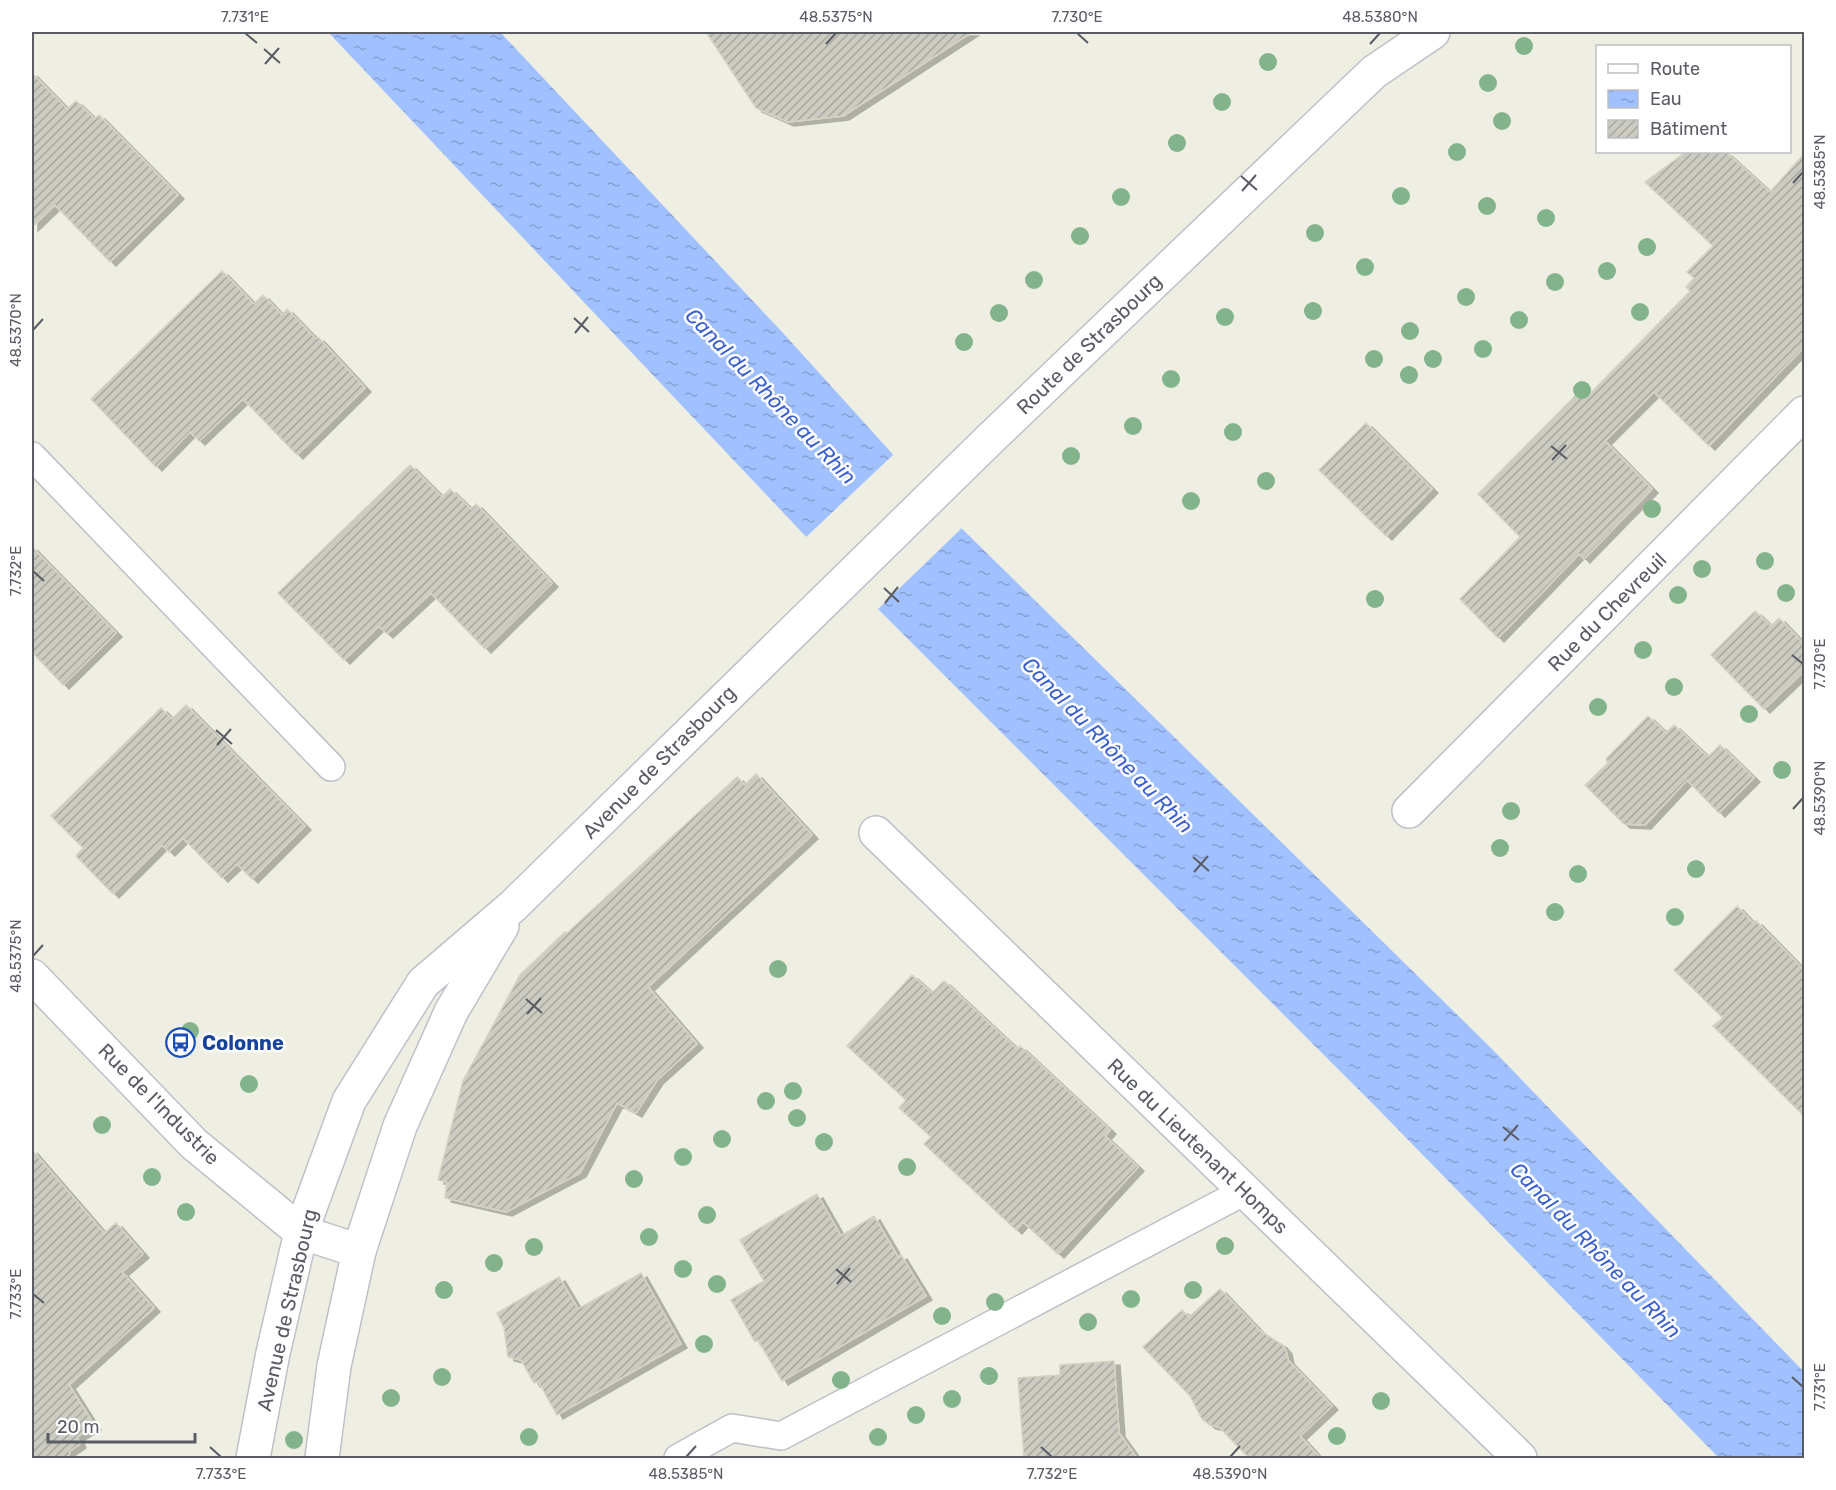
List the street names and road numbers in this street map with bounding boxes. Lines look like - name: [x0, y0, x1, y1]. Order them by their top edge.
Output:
- street label: Route de Strasbourg: [1012, 269, 1166, 419]
- street label: Rue du Chevreuil: [1543, 548, 1671, 676]
- street label: Avenue de Strasbourg: [577, 680, 741, 844]
- street label: Rue de l'Industrie: [93, 1038, 225, 1170]
- street label: Rue du Lieutenant Homps: [1103, 1053, 1293, 1239]
- street label: Avenue de Strasbourg: [252, 1207, 322, 1413]

